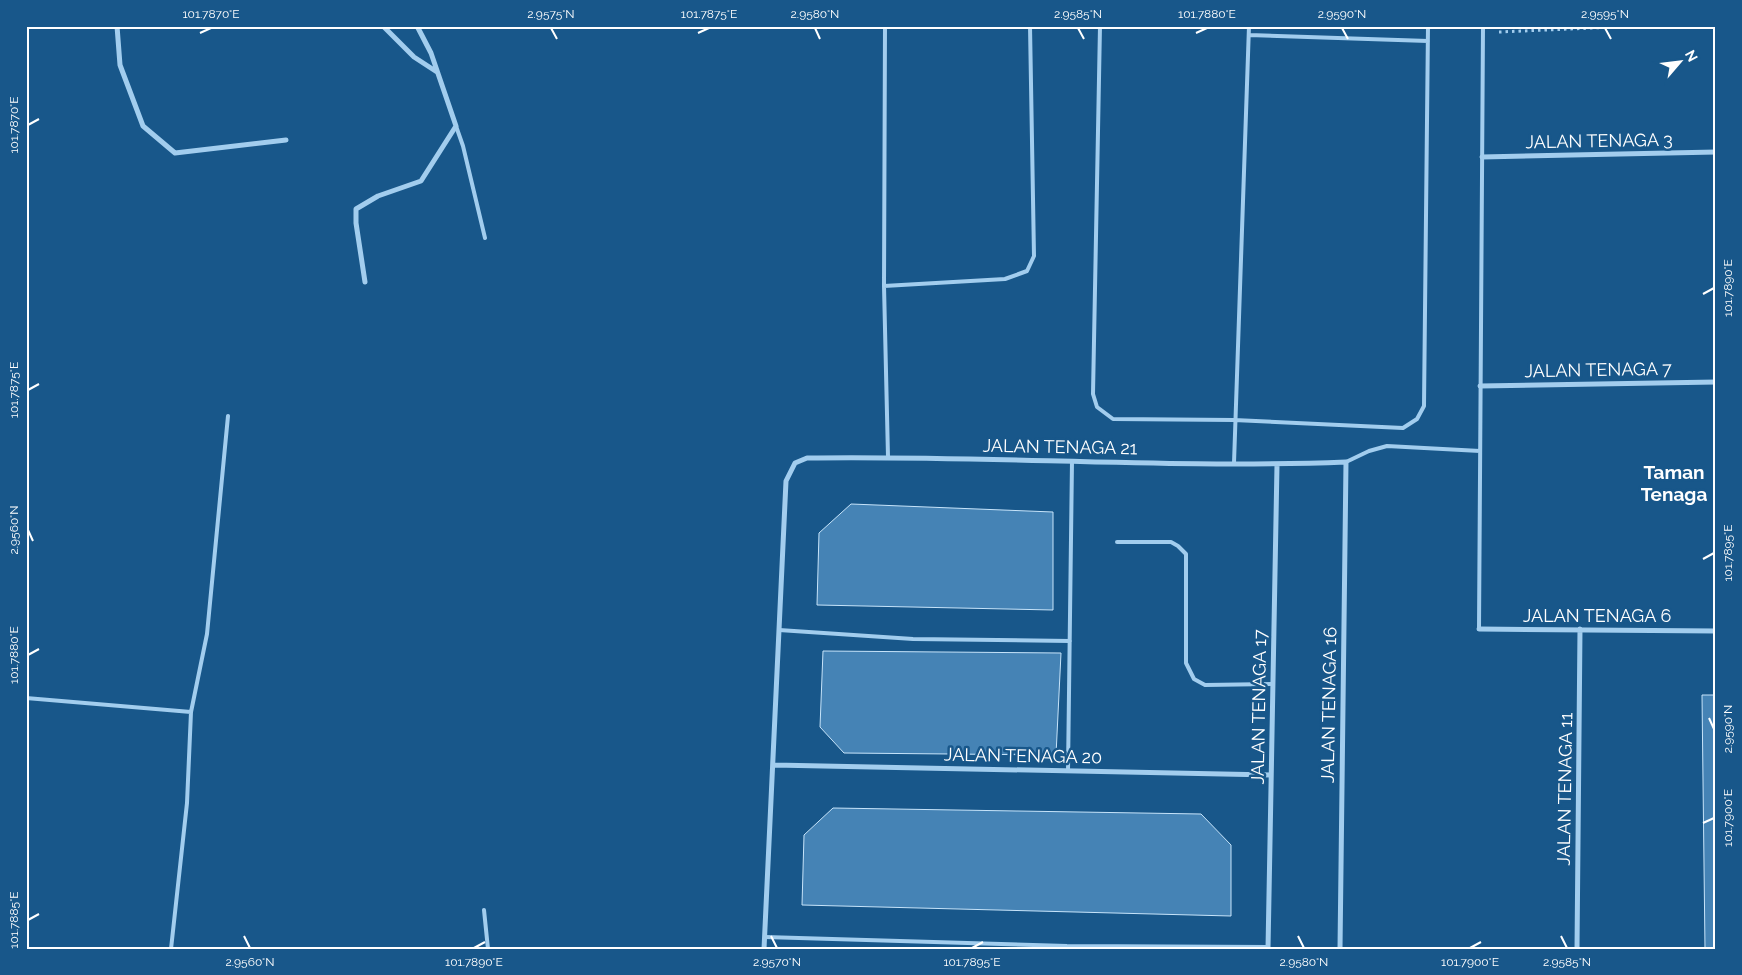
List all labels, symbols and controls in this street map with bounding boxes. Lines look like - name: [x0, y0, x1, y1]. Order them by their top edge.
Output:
- text: 101.7870°E: [182, 7, 240, 21]
- text: 2.9575°N: [527, 7, 575, 21]
- text: 101.7875°E: [681, 7, 737, 21]
- text: 2.9580°N: [791, 7, 839, 21]
- text: 2.9585°N: [1054, 7, 1102, 21]
- text: 101.7880°E: [1178, 7, 1236, 21]
- text: 2.9590°N: [1318, 7, 1366, 21]
- text: 2.9595°N: [1581, 7, 1629, 21]
- north arrow: [1654, 38, 1704, 88]
- text: N: [1682, 47, 1701, 64]
- text: 101.7870°E: [7, 96, 21, 154]
- street label: JALAN TENAGA 3: [1525, 129, 1673, 152]
- text: 101.7890°E: [1721, 259, 1735, 317]
- street label: JALAN TENAGA 7: [1524, 358, 1672, 381]
- text: 101.7875°E: [7, 362, 21, 418]
- street label: JALAN TENAGA 21: [982, 435, 1138, 458]
- district label: Taman Tenaga: [1641, 461, 1707, 505]
- text: 2.9560°N: [7, 506, 21, 554]
- text: 101.7895°E: [1721, 524, 1735, 582]
- street label: JALAN TENAGA 6: [1523, 605, 1671, 626]
- text: 101.7880°E: [7, 626, 21, 684]
- street label: JALAN TENAGA 16: [1317, 627, 1340, 783]
- street label: JALAN TENAGA 17: [1247, 629, 1270, 785]
- text: 2.9590°N: [1721, 705, 1735, 753]
- street label: JALAN TENAGA 11: [1553, 712, 1576, 866]
- street label: JALAN TENAGA 20: [944, 744, 1102, 767]
- text: 101.7900°E: [1721, 789, 1735, 847]
- text: 101.7885°E: [7, 891, 21, 949]
- text: 2.9560°N: [226, 955, 274, 969]
- text: 101.7890°E: [445, 955, 503, 969]
- text: 2.9570°N: [753, 955, 801, 969]
- text: 101.7895°E: [943, 955, 1001, 969]
- text: 2.9580°N: [1280, 955, 1328, 969]
- text: 101.7900°E: [1441, 955, 1499, 969]
- text: 2.9585°N: [1543, 955, 1591, 969]

